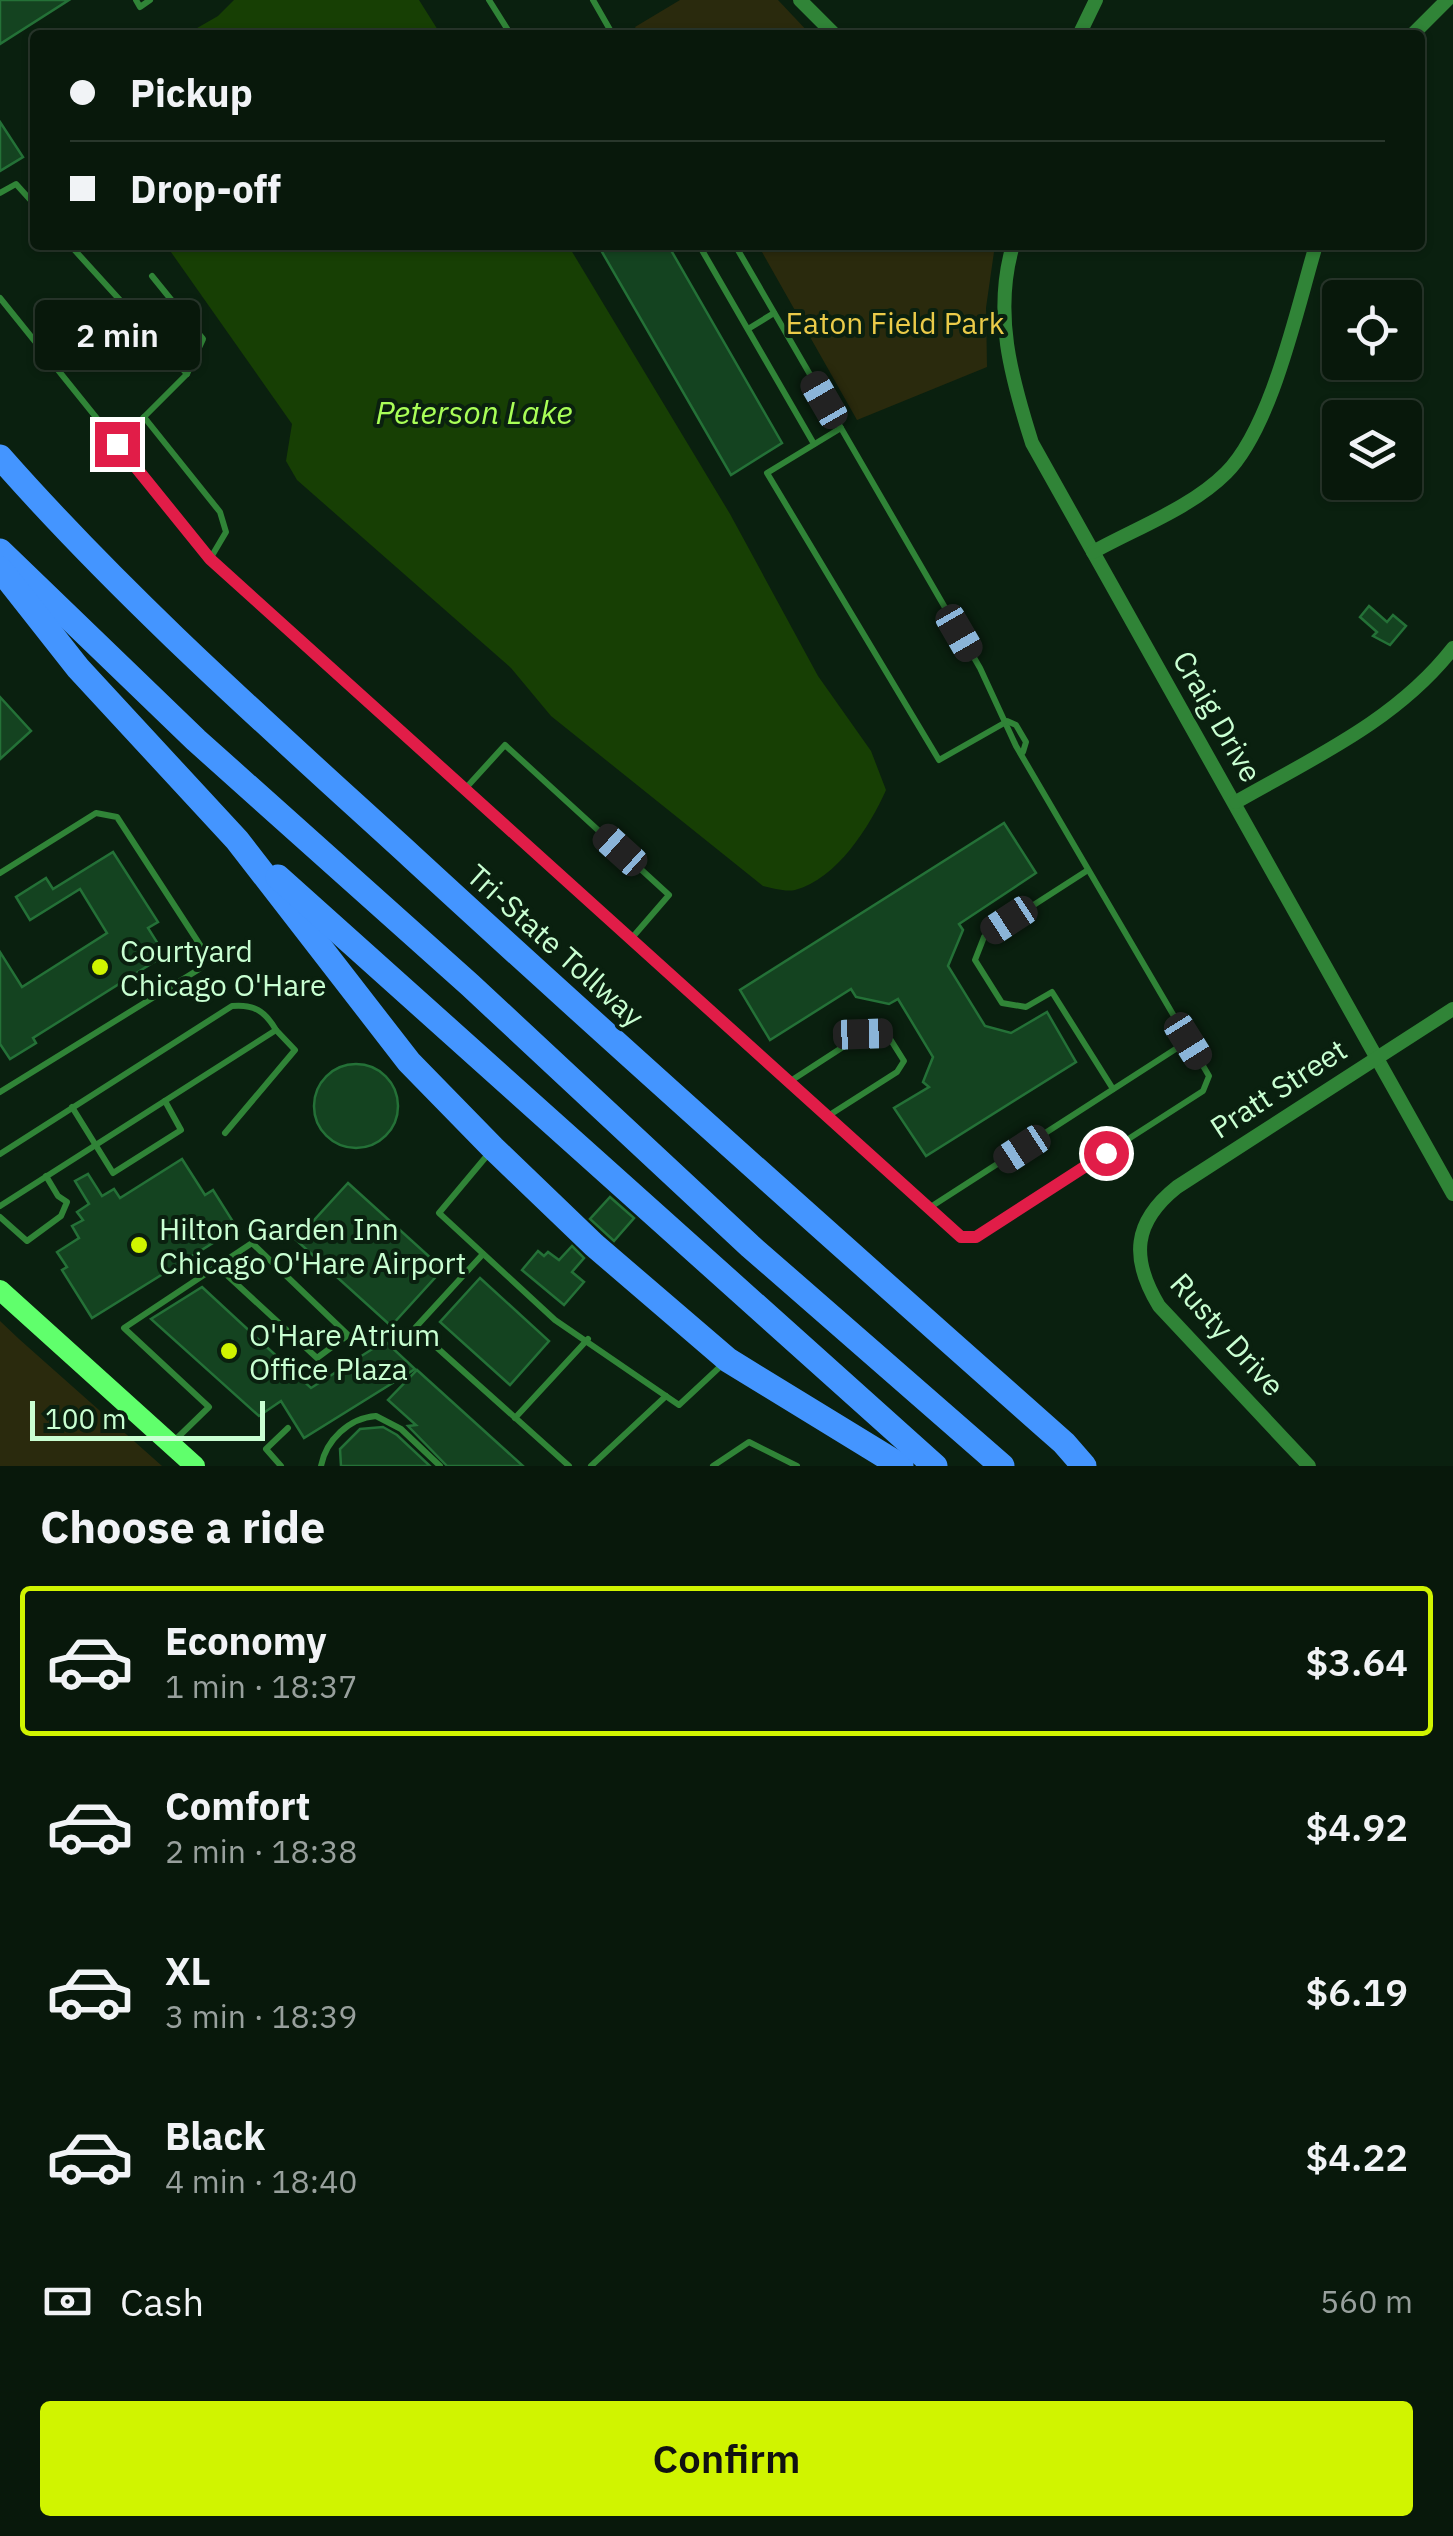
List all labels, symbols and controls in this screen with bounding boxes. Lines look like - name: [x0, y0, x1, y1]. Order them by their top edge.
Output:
- text: Pickup: [130, 68, 253, 117]
- text: Drop-off: [130, 164, 281, 213]
- map controls: [1322, 280, 1422, 500]
- button: locate: [1322, 280, 1422, 380]
- callout: 2 min: [34, 299, 200, 369]
- park label: Eaton Field Park: [786, 303, 1005, 342]
- text: 2 min: [76, 314, 159, 356]
- car: [796, 367, 852, 433]
- water label: Peterson Lake: [375, 391, 573, 433]
- button: layers: [1322, 400, 1422, 500]
- route end: [95, 422, 140, 467]
- car: [931, 600, 987, 666]
- street label: Craig Drive: [1165, 643, 1271, 789]
- car: [588, 819, 652, 881]
- street label: Tri-State Tollway: [459, 855, 653, 1035]
- car: [976, 891, 1042, 949]
- place label: Courtyard Chicago O'Hare: [120, 931, 327, 1004]
- marker: Courtyard Chicago O'Hare: [89, 956, 111, 978]
- car: [1159, 1008, 1217, 1074]
- car: [832, 1018, 894, 1050]
- street label: Pratt Street: [1202, 1029, 1354, 1147]
- car: [989, 1120, 1055, 1178]
- route start: [1084, 1131, 1129, 1176]
- place label: Hilton Garden Inn Chicago O'Hare Airport: [159, 1209, 466, 1282]
- marker: Hilton Garden Inn Chicago O'Hare Airport: [128, 1234, 150, 1256]
- street label: Rusty Drive: [1162, 1264, 1294, 1404]
- place label: O'Hare Atrium Office Plaza: [249, 1315, 440, 1388]
- marker: O'Hare Atrium Office Plaza: [218, 1340, 240, 1362]
- scale bar: [30, 1396, 265, 1440]
- text: 100 m: [45, 1400, 126, 1437]
- text: Choose a ride: [40, 1497, 325, 1555]
- icon: car: [45, 1616, 135, 1706]
- text: Economy: [165, 1616, 327, 1665]
- text: $3.64: [1305, 1637, 1408, 1686]
- text: 1 min · 18:37: [165, 1665, 358, 1707]
- icon: car: [45, 1781, 135, 1871]
- text: Comfort: [165, 1781, 310, 1830]
- text: $4.92: [1305, 1802, 1408, 1851]
- text: 2 min · 18:38: [165, 1830, 358, 1872]
- icon: car: [45, 1946, 135, 2036]
- text: XL: [165, 1946, 211, 1995]
- text: $6.19: [1305, 1967, 1408, 2016]
- text: 3 min · 18:39: [165, 1995, 358, 2037]
- icon: car: [45, 2111, 135, 2201]
- text: Black: [165, 2111, 265, 2160]
- text: $4.22: [1305, 2132, 1408, 2181]
- text: 4 min · 18:40: [165, 2160, 358, 2202]
- icon: cash: [40, 2274, 95, 2329]
- text: Cash: [120, 2277, 204, 2326]
- text: 560 m: [1320, 2280, 1413, 2322]
- button: Confirm: [40, 2401, 1413, 2516]

